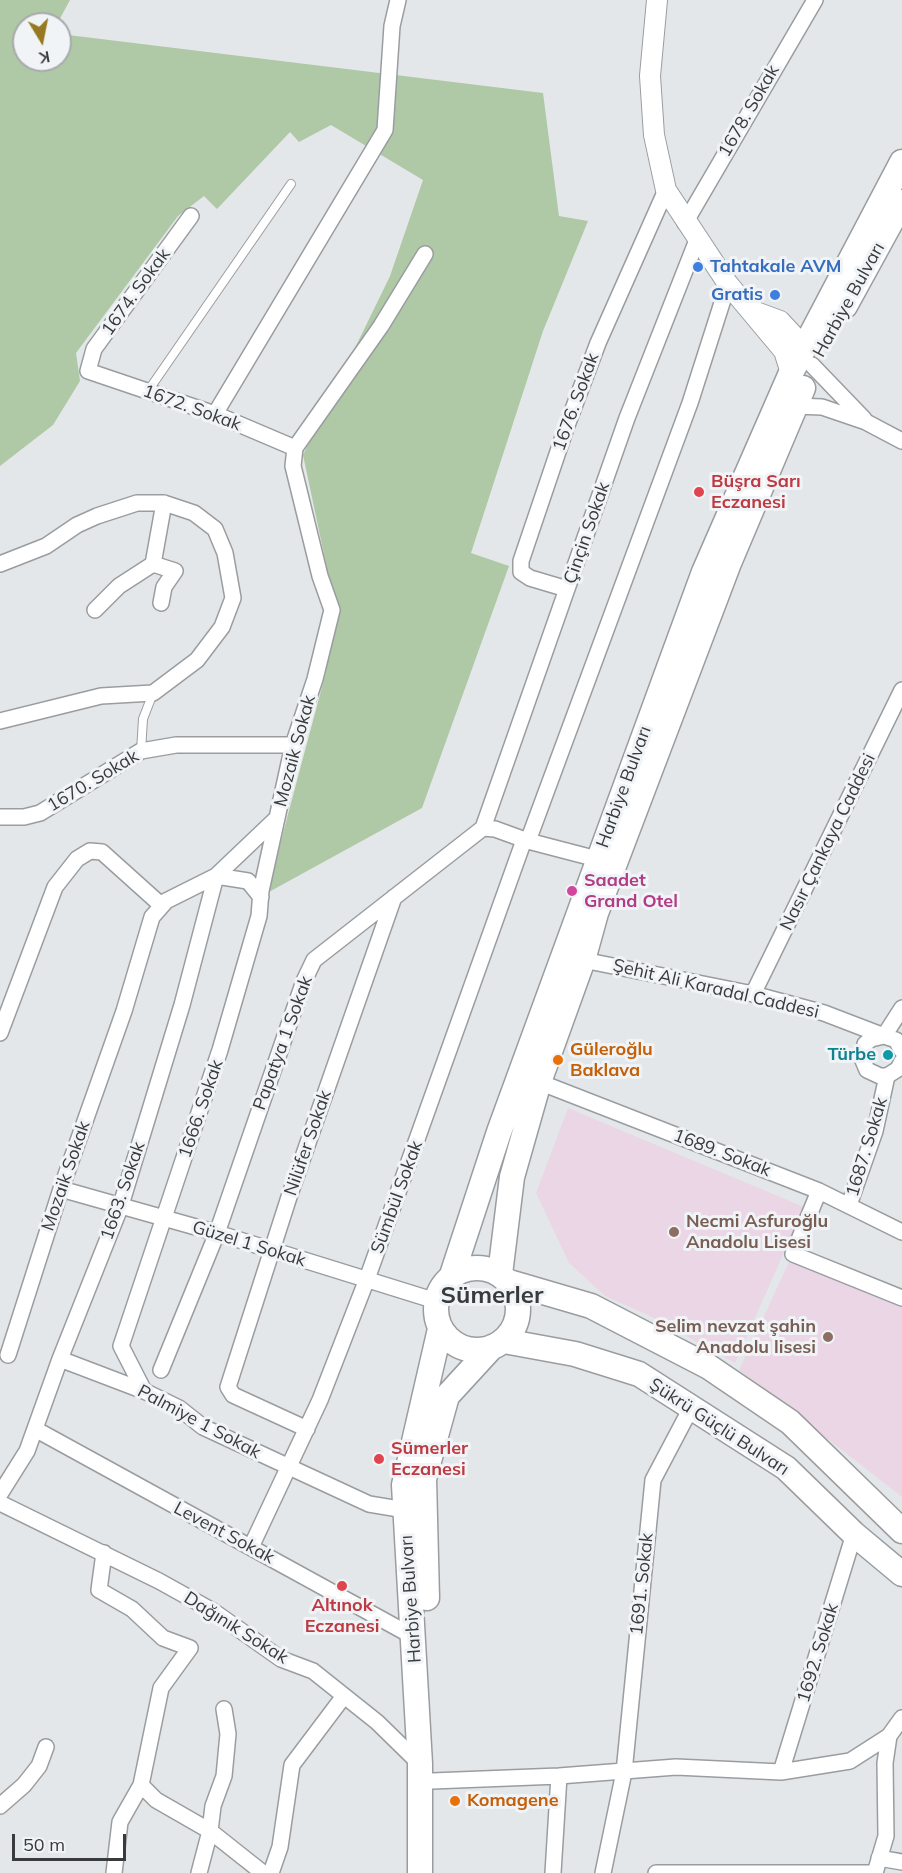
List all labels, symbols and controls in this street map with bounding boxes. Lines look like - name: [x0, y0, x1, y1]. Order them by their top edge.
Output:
- north arrow: [12, 12, 72, 72]
- text: K: [38, 47, 52, 69]
- street label: 1678. Sokak: [714, 61, 784, 161]
- street label: Harbiye Bulvarı: [809, 239, 889, 361]
- street label: 1674. Sokak: [97, 244, 175, 340]
- place label: Tahtakale AVM: [710, 256, 841, 278]
- marker: Tahtakale AVM: [691, 260, 705, 274]
- place label: Gratis: [711, 284, 763, 306]
- marker: Gratis: [768, 288, 782, 302]
- street label: 1676. Sokak: [548, 350, 604, 454]
- street label: 1672. Sokak: [140, 380, 244, 436]
- place label: Büşra Sarı Eczanesi: [711, 471, 801, 514]
- street label: Çinçin Sokak: [559, 479, 615, 587]
- marker: Büşra Sarı Eczanesi: [692, 485, 706, 499]
- street label: Mozaik Sokak: [270, 693, 320, 809]
- street label: Harbiye Bulvarı: [592, 723, 656, 851]
- street label: 1670. Sokak: [43, 745, 143, 817]
- street label: Nasır Çankaya Caddesi: [776, 750, 880, 934]
- place label: Saadet Grand Otel: [584, 870, 678, 912]
- marker: Saadet Grand Otel: [565, 884, 579, 898]
- street label: Şehit Ali Karadal Caddesi: [611, 955, 821, 1023]
- street label: Papatya 1 Sokak: [249, 973, 317, 1113]
- place label: Güleroğlu Baklava: [570, 1039, 653, 1082]
- place label: Türbe: [827, 1044, 876, 1066]
- marker: Türbe: [881, 1048, 895, 1062]
- marker: Güleroğlu Baklava: [551, 1053, 565, 1067]
- street label: 1666. Sokak: [174, 1057, 228, 1161]
- street label: Nilüfer Sokak: [280, 1087, 336, 1199]
- street label: 1687. Sokak: [842, 1095, 892, 1199]
- street label: Mozaik Sokak: [37, 1118, 95, 1234]
- street label: 1689. Sokak: [670, 1125, 774, 1181]
- street label: Sümbül Sokak: [367, 1138, 427, 1256]
- street label: 1663. Sokak: [96, 1139, 150, 1243]
- place label: Necmi Asfuroğlu Anadolu Lisesi: [686, 1211, 828, 1254]
- street label: Güzel 1 Sokak: [190, 1216, 308, 1272]
- marker: Necmi Asfuroğlu Anadolu Lisesi: [667, 1225, 681, 1239]
- district label: Sümerler: [441, 1282, 543, 1310]
- place label: Selim nevzat şahin Anadolu lisesi: [655, 1316, 816, 1358]
- marker: Selim nevzat şahin Anadolu lisesi: [821, 1330, 835, 1344]
- street label: Şükrü Güçlü Bulvarı: [645, 1374, 793, 1480]
- street label: Palmiye 1 Sokak: [134, 1380, 264, 1464]
- place label: Sümerler Eczanesi: [391, 1438, 468, 1480]
- marker: Sümerler Eczanesi: [372, 1452, 386, 1466]
- street label: Levent Sokak: [170, 1497, 278, 1569]
- street label: 1691. Sokak: [626, 1532, 658, 1636]
- street label: Harbiye Bulvarı: [396, 1534, 426, 1664]
- marker: Altınok Eczanesi: [335, 1579, 349, 1593]
- street label: Dağınık Sokak: [180, 1587, 292, 1669]
- place label: Altınok Eczanesi: [305, 1595, 379, 1638]
- street label: 1692. Sokak: [793, 1601, 843, 1705]
- place label: Komagene: [467, 1790, 559, 1812]
- marker: Komagene: [448, 1794, 462, 1808]
- scale bar: [15, 1822, 129, 1860]
- text: 50 m: [23, 1833, 65, 1856]

